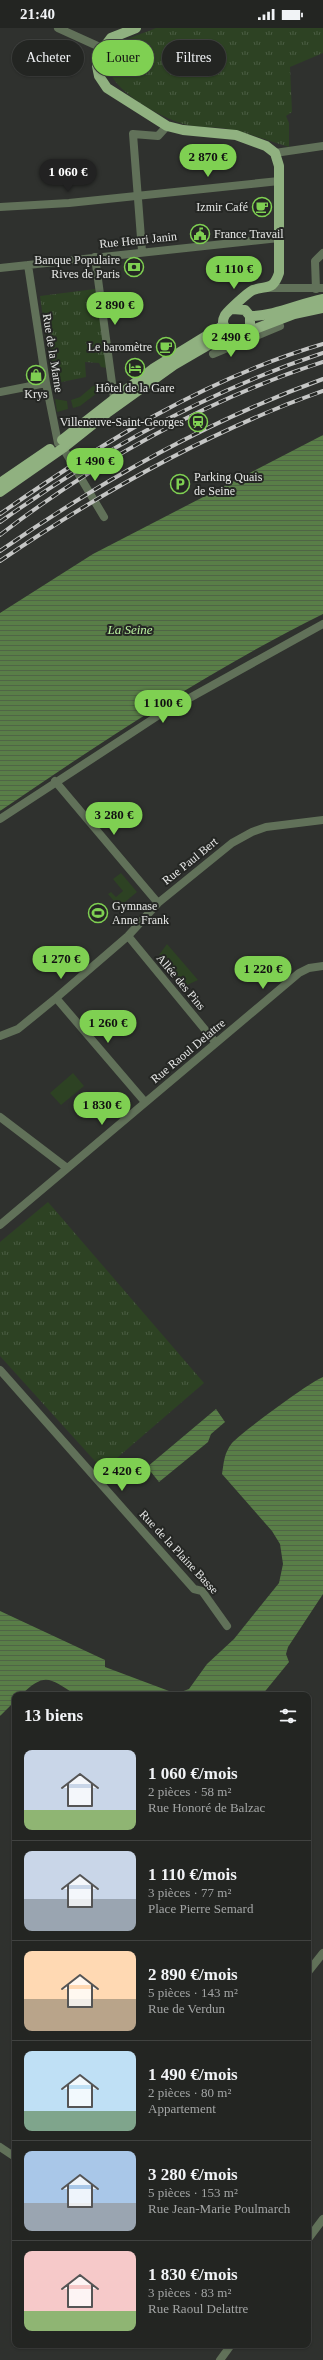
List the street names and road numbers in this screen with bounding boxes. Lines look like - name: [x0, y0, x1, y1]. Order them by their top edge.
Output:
- street label: Rue Henri Janin: [98, 229, 178, 251]
- street label: Rue de la Marne: [40, 313, 66, 393]
- street label: Rue Paul Bert: [159, 834, 221, 888]
- street label: Allée des Pins: [154, 951, 209, 1013]
- street label: Rue Raoul Delattre: [148, 1016, 228, 1086]
- street label: Rue de la Plaine Basse: [137, 1507, 221, 1597]

